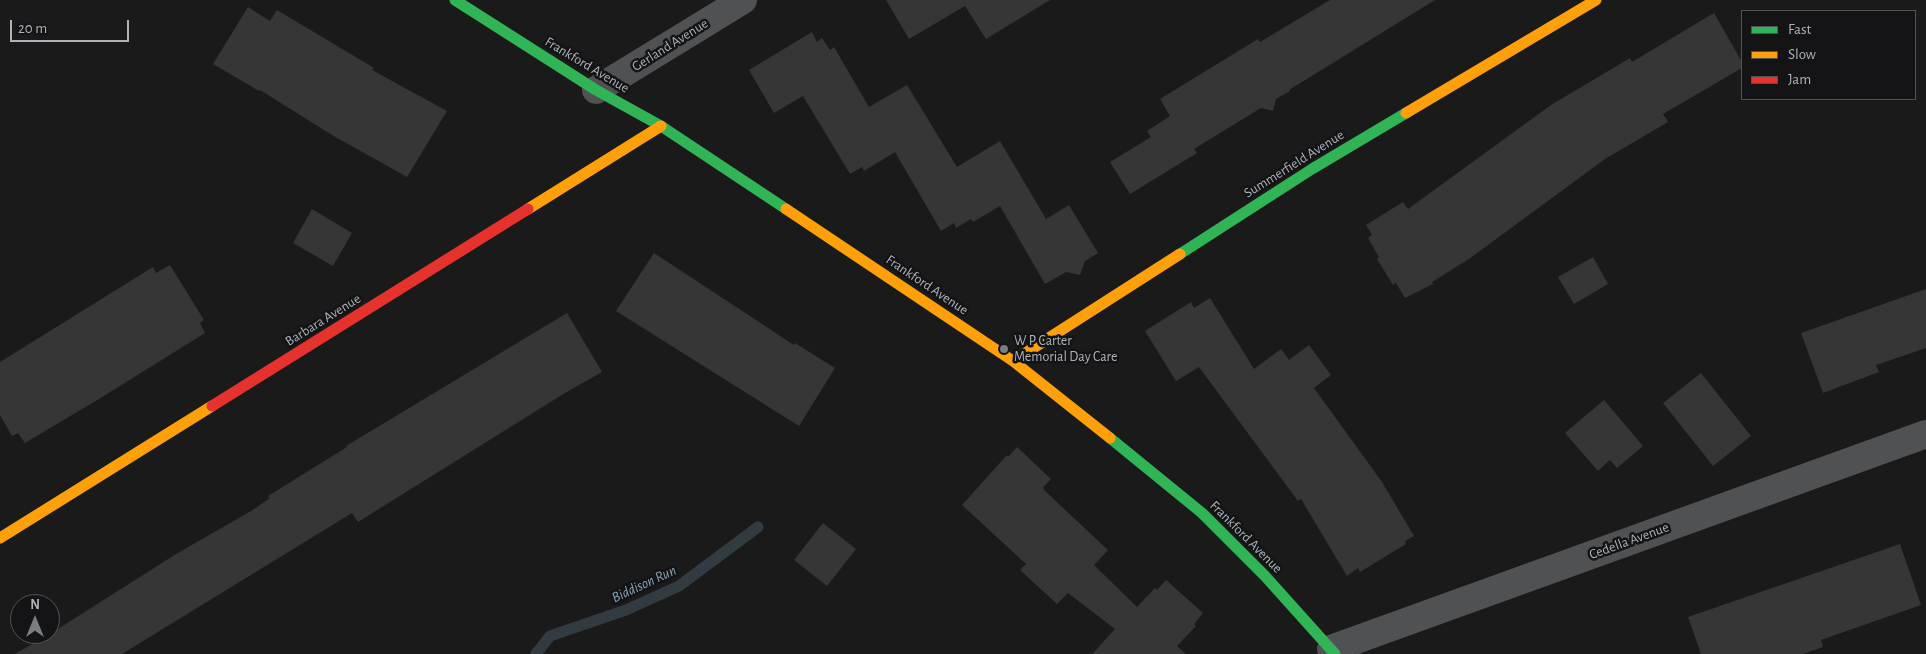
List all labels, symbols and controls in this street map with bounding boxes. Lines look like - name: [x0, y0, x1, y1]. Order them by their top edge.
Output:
- scale bar: [12, 10, 131, 42]
- legend: [1741, 10, 1916, 100]
- street label: Gerland Avenue: [629, 15, 711, 75]
- text: 20 m: [18, 21, 47, 36]
- text: Fast: [1788, 22, 1811, 37]
- street label: Frankford Avenue: [542, 33, 632, 97]
- text: Slow: [1788, 47, 1816, 62]
- text: Jam: [1788, 72, 1811, 87]
- street label: Summerfield Avenue: [1241, 126, 1347, 202]
- street label: Frankford Avenue: [883, 251, 971, 319]
- street label: Barbara Avenue: [282, 290, 364, 350]
- place label: W P Carter Memorial Day Care: [1014, 333, 1117, 366]
- marker: W P Carter Memorial Day Care: [998, 343, 1010, 355]
- street label: Frankford Avenue: [1206, 497, 1286, 577]
- street label: Cedella Avenue: [1587, 519, 1671, 563]
- water label: Biddison Run: [609, 561, 679, 607]
- north arrow: [10, 594, 60, 644]
- text: N: [30, 598, 40, 612]

